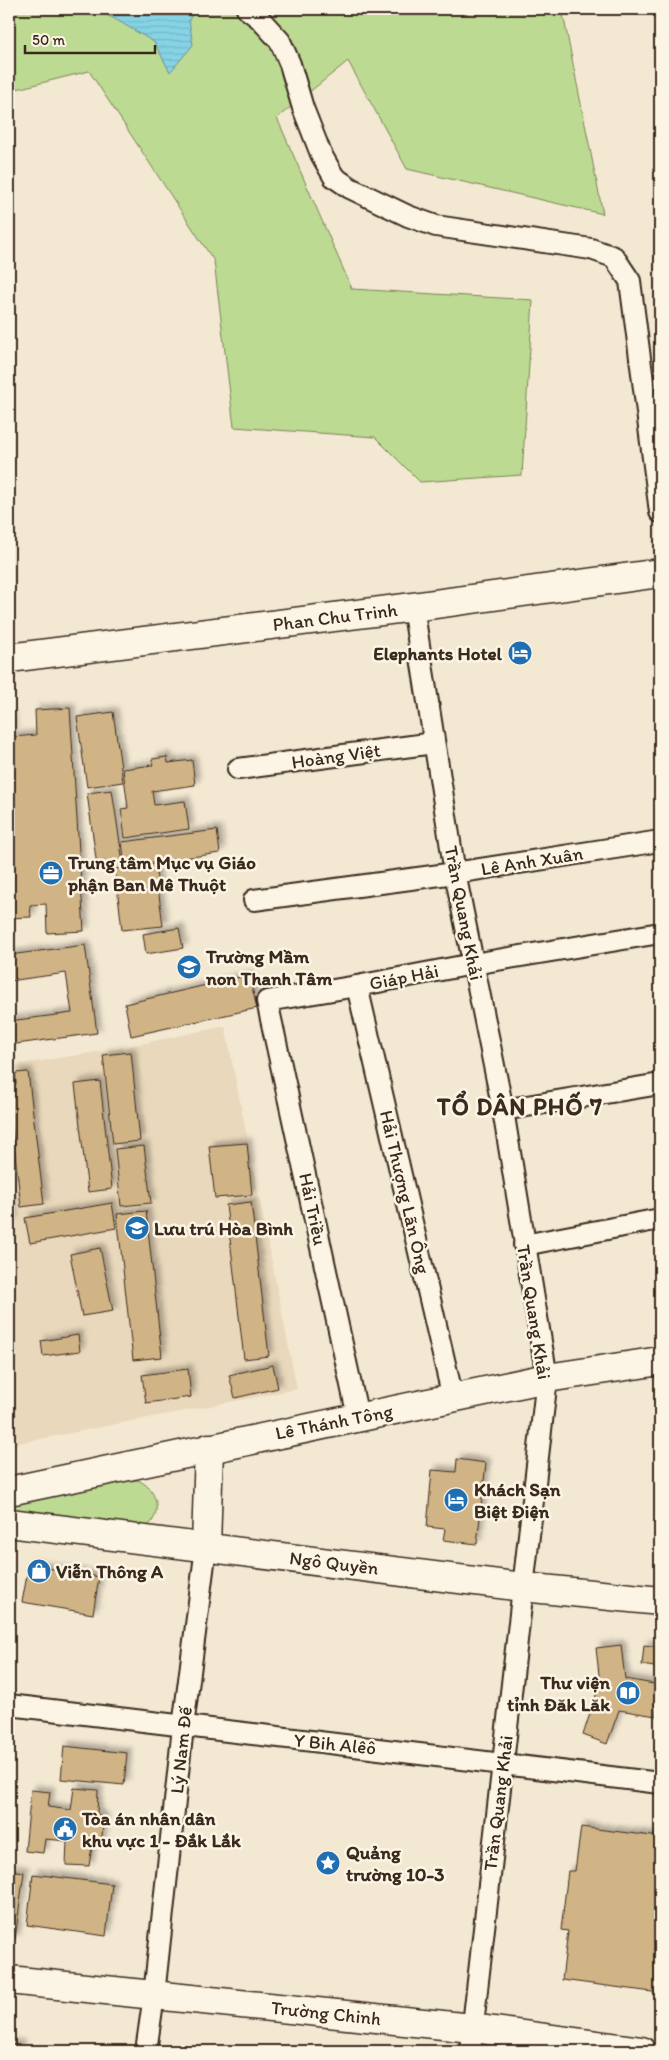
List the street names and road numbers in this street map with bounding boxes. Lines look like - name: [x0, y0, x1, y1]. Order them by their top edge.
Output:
- street label: Phan Chu Trinh: [271, 598, 399, 636]
- street label: Hoàng Việt: [290, 738, 382, 774]
- street label: Lê Anh Xuân: [479, 842, 585, 880]
- street label: Trần Quang Khải: [440, 844, 488, 982]
- street label: Giáp Hải: [367, 959, 441, 995]
- street label: Hải Thượng Lãn Ông: [375, 1108, 435, 1276]
- street label: Hải Triều: [294, 1171, 332, 1248]
- street label: Trần Quang Khải: [512, 1243, 556, 1381]
- street label: Lê Thánh Tông: [273, 1399, 395, 1445]
- street label: Ngô Quyền: [288, 1546, 380, 1580]
- street label: Lý Nam Đế: [165, 1704, 197, 1795]
- street label: Y Bih Alêô: [293, 1728, 377, 1760]
- street label: Trần Quang Khải: [478, 1734, 518, 1872]
- street label: Trường Chinh: [270, 1996, 382, 2030]

